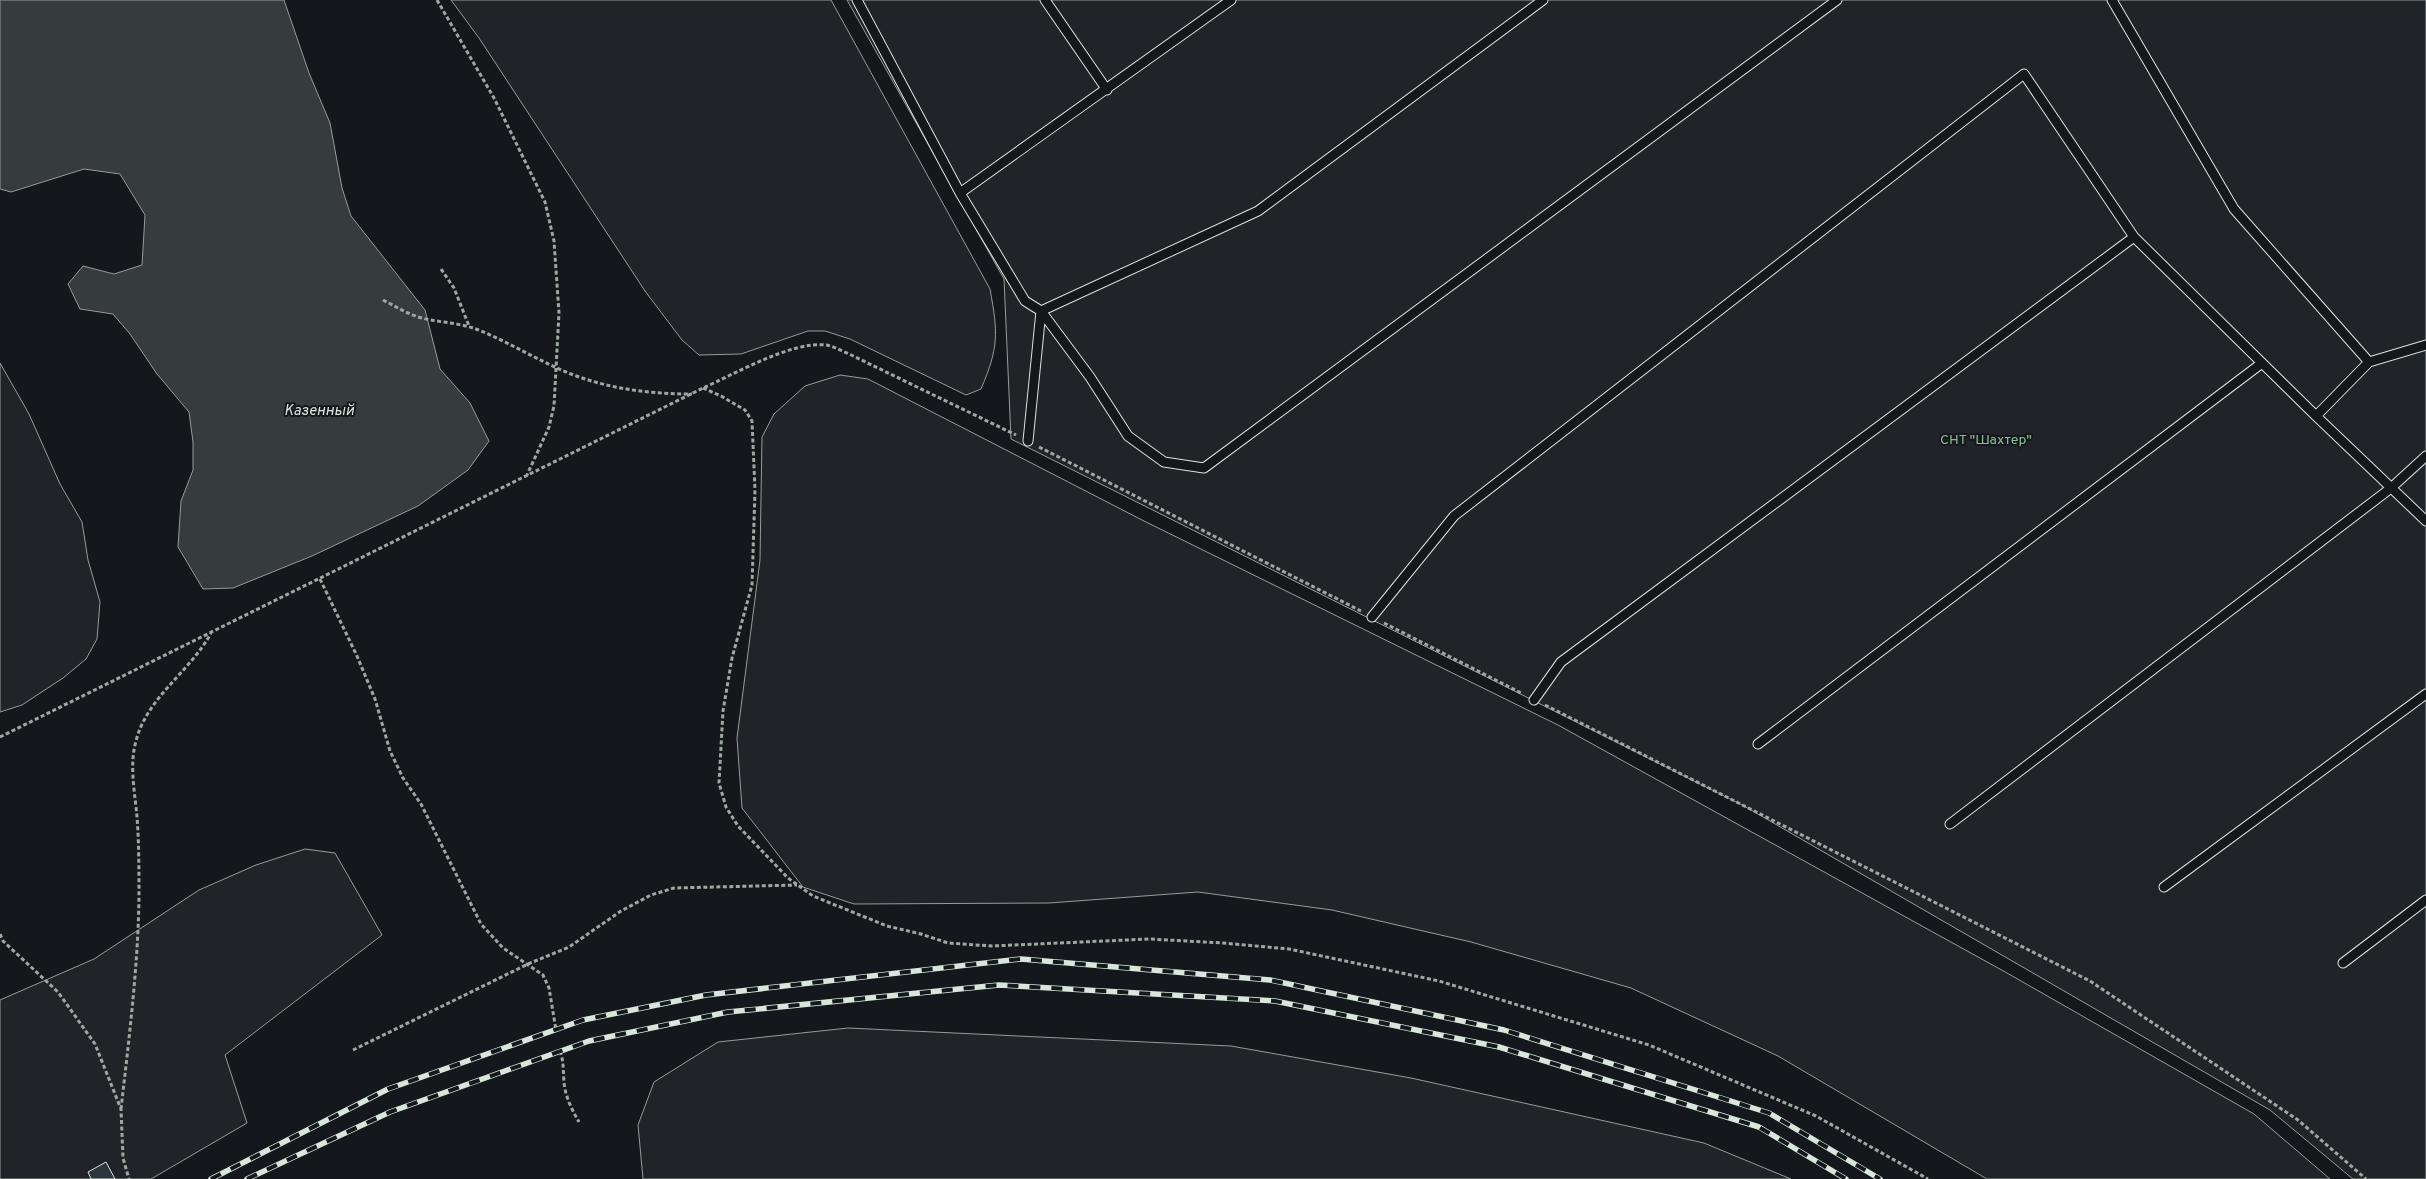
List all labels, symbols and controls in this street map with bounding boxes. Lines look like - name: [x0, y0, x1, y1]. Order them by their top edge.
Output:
- water label: Казенный: [284, 402, 355, 421]
- park label: СНТ "Шахтер": [1940, 432, 2032, 449]

